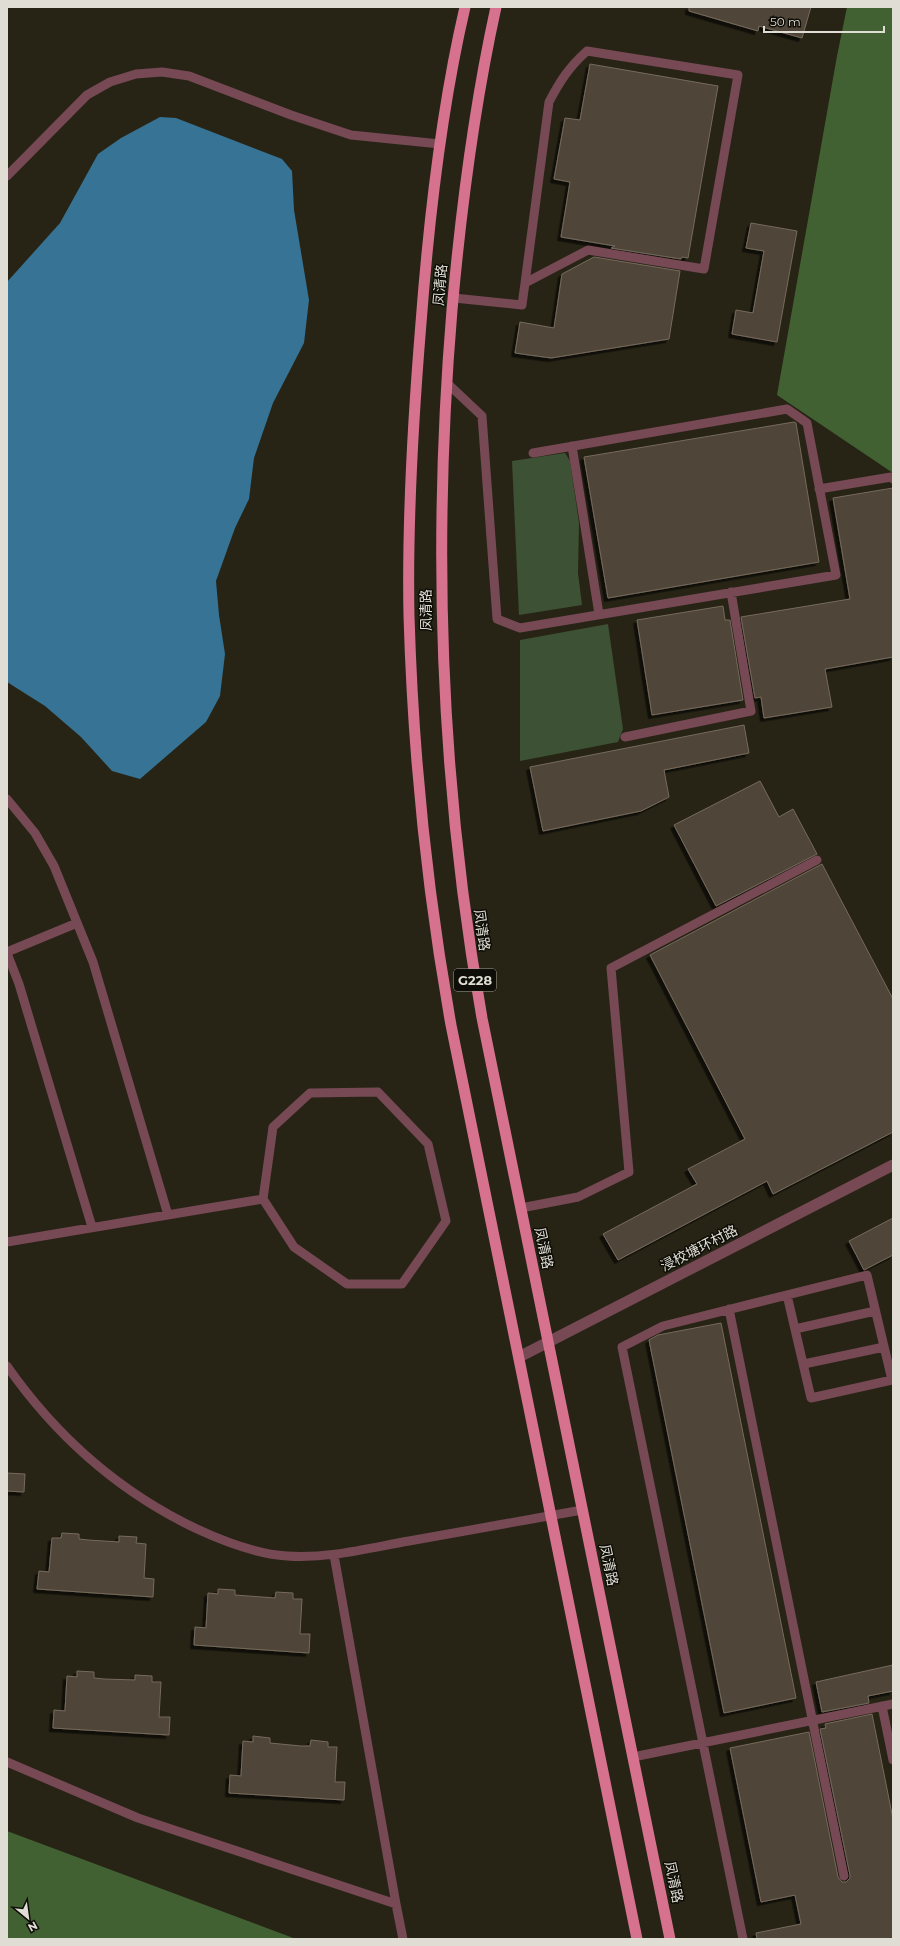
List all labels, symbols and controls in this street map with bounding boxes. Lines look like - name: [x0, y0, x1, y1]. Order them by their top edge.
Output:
- scale bar: [764, 8, 884, 34]
- text: 50 m: [770, 14, 801, 29]
- street label: 凤清路: [429, 263, 451, 307]
- street label: 凤清路: [417, 589, 435, 631]
- street label: 凤清路: [470, 908, 494, 952]
- road number: G228: [454, 969, 496, 991]
- street label: 浸校塘环村路: [657, 1221, 741, 1275]
- street label: 凤清路: [531, 1226, 557, 1270]
- street label: 凤清路: [596, 1543, 622, 1587]
- street label: 凤清路: [661, 1860, 687, 1904]
- north arrow: [8, 1898, 48, 1938]
- text: N: [26, 1918, 40, 1935]

